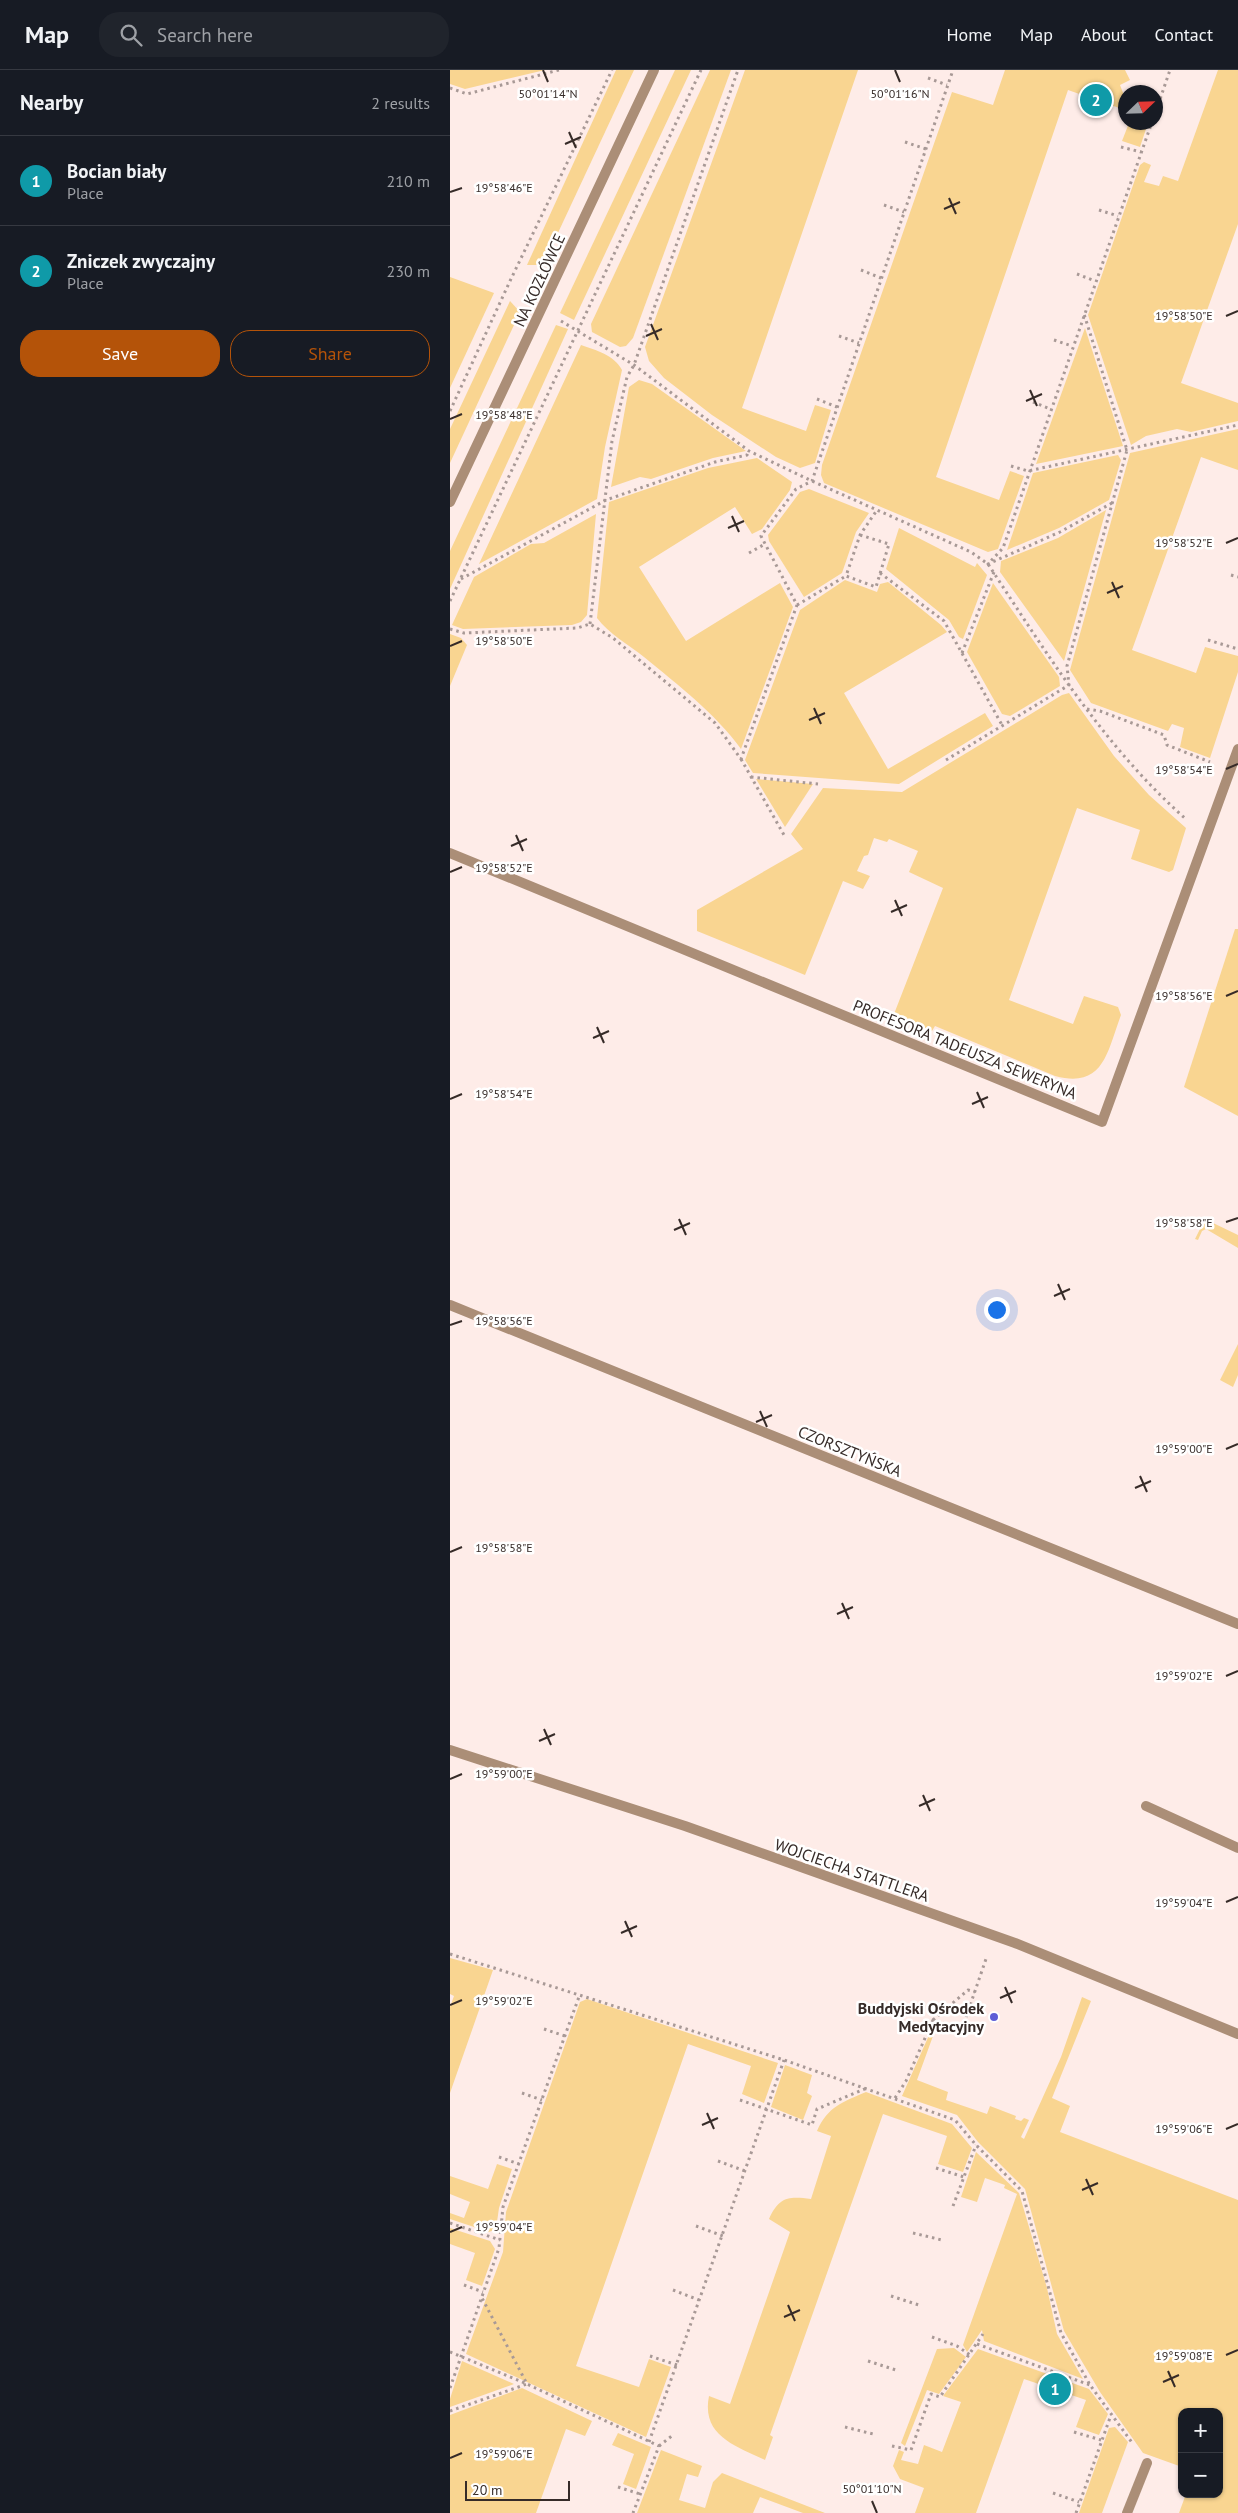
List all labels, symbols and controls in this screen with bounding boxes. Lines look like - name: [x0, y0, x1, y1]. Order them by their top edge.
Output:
- search box: [99, 12, 449, 57]
- text: Map: [25, 19, 69, 50]
- icon: search: [117, 21, 145, 49]
- text: Search here: [157, 23, 253, 47]
- text: Home: [946, 23, 992, 46]
- text: Map: [1020, 23, 1053, 46]
- text: About: [1081, 23, 1127, 46]
- text: Contact: [1155, 23, 1213, 46]
- pin: 2: [1080, 81, 1112, 119]
- north arrow: [1118, 85, 1163, 130]
- text: 50°01'14"N: [518, 86, 578, 101]
- text: 50°01'16"N: [870, 86, 930, 101]
- text: Nearby: [20, 89, 83, 116]
- text: 2 results: [371, 93, 430, 113]
- text: Bocian biały: [67, 159, 166, 183]
- text: 1: [31, 171, 41, 191]
- text: 210 m: [387, 171, 430, 191]
- text: 19°58'46"E: [475, 180, 533, 195]
- text: Place: [67, 183, 104, 203]
- street label: NA KOZŁÓWCE: [509, 230, 569, 330]
- text: Zniczek zwyczajny: [67, 249, 215, 273]
- text: 2: [31, 261, 41, 281]
- text: 230 m: [387, 261, 430, 281]
- text: Place: [67, 273, 104, 293]
- text: 19°58'50"E: [1155, 308, 1213, 323]
- button: Save: [20, 330, 220, 377]
- button: Share: [230, 330, 430, 377]
- text: 19°58'48"E: [475, 407, 533, 422]
- text: 19°58'52"E: [1155, 535, 1213, 550]
- text: 19°58'50"E: [475, 633, 533, 648]
- text: 19°58'54"E: [1155, 762, 1213, 777]
- text: 19°58'52"E: [475, 860, 533, 875]
- text: 19°58'56"E: [1155, 988, 1213, 1003]
- street label: PROFESORA TADEUSZA SEWERYNA: [850, 995, 1080, 1103]
- text: 19°58'54"E: [475, 1086, 533, 1101]
- text: 19°58'58"E: [1155, 1215, 1213, 1230]
- your location: [984, 1297, 1010, 1323]
- text: 19°58'56"E: [475, 1313, 533, 1328]
- street label: CZORSZTYŃSKA: [795, 1421, 905, 1481]
- text: 19°59'00"E: [1155, 1441, 1213, 1456]
- text: 19°58'58"E: [475, 1540, 533, 1555]
- text: 19°59'02"E: [1155, 1668, 1213, 1683]
- text: 19°59'00"E: [475, 1766, 533, 1781]
- street label: WOJCIECHA STATTLERA: [772, 1834, 932, 1906]
- text: 19°59'04"E: [1155, 1895, 1213, 1910]
- text: 19°59'02"E: [475, 1993, 533, 2008]
- place label: Buddyjski Ośrodek Medytacyjny: [858, 1998, 984, 2036]
- marker: Buddyjski Ośrodek Medytacyjny: [988, 2011, 1000, 2023]
- text: 19°59'06"E: [1155, 2121, 1213, 2136]
- text: 19°59'04"E: [475, 2219, 533, 2234]
- text: 19°59'08"E: [1155, 2348, 1213, 2363]
- pin: 1: [1039, 2370, 1071, 2408]
- map controls: [1178, 2408, 1223, 2498]
- button: +: [1178, 2408, 1223, 2453]
- text: 19°59'06"E: [475, 2446, 533, 2461]
- button: −: [1178, 2453, 1223, 2498]
- scale bar: [465, 2478, 570, 2501]
- text: 20 m: [472, 2481, 502, 2499]
- text: 50°01'10"N: [842, 2481, 902, 2496]

